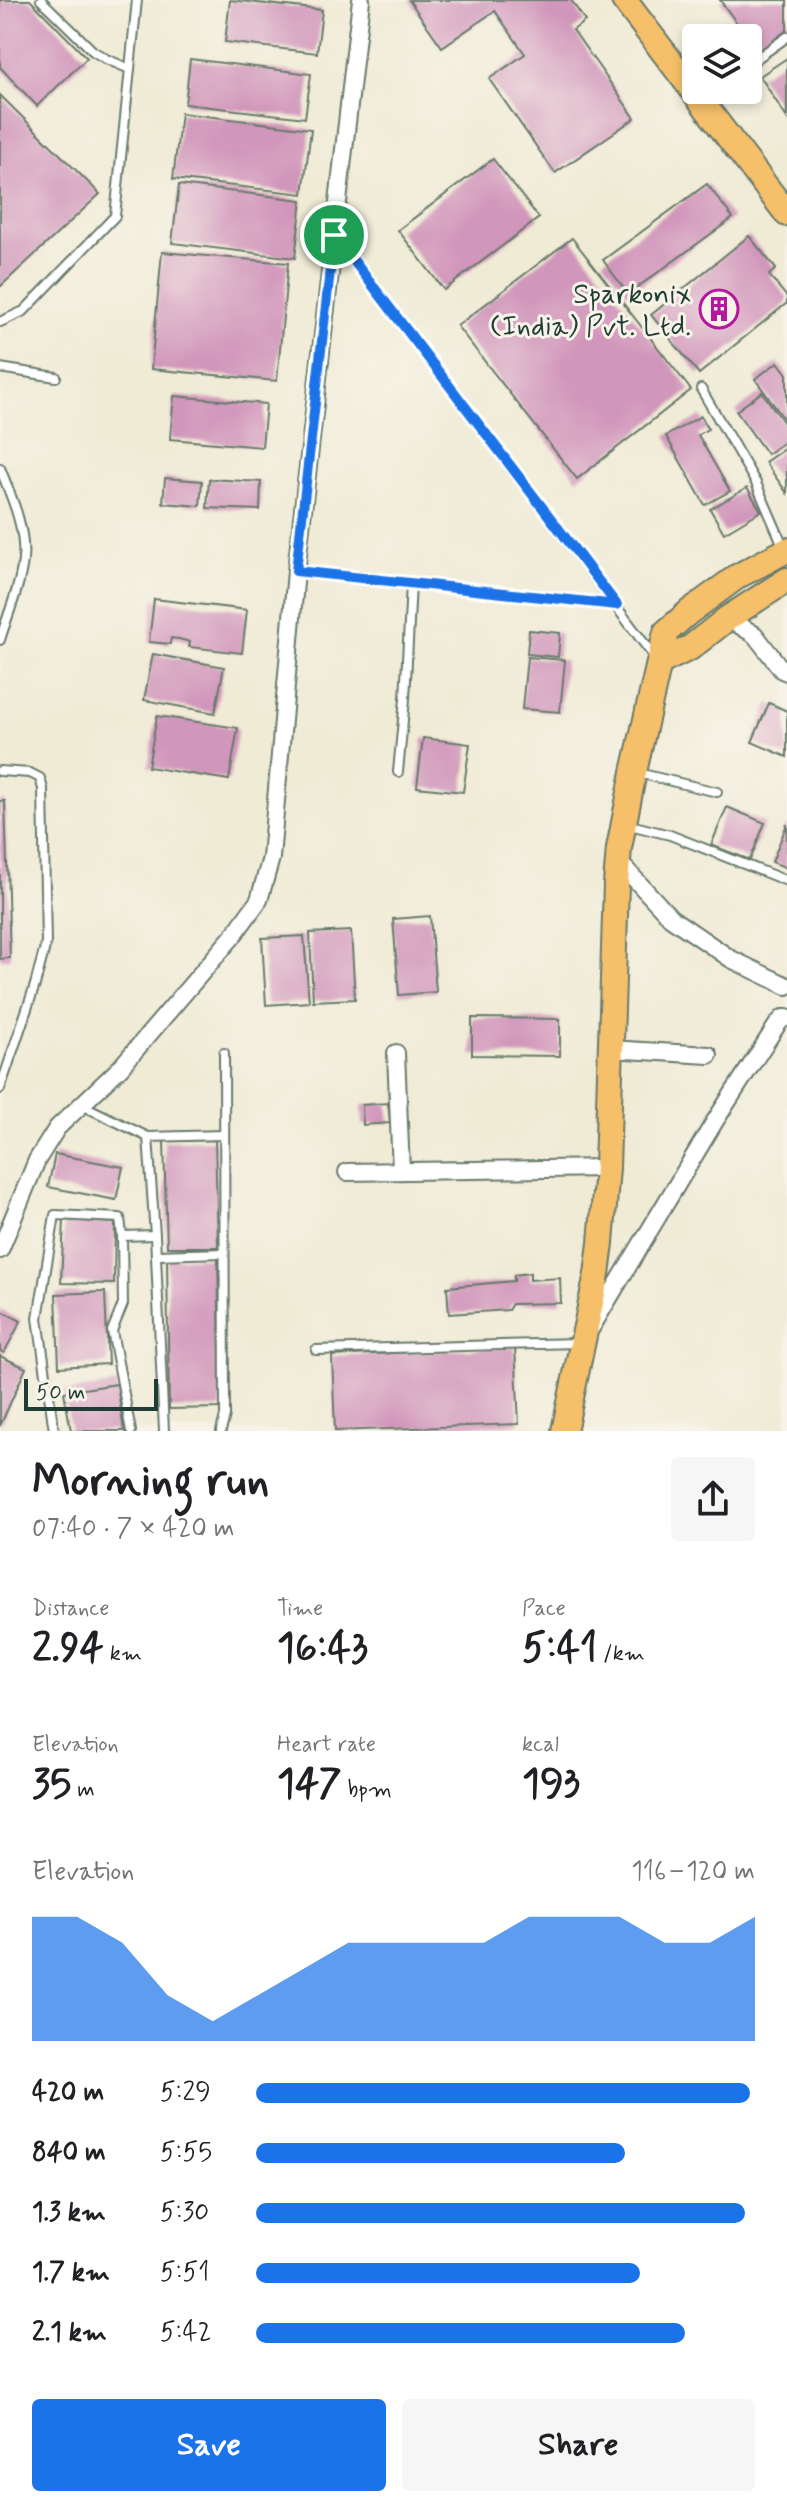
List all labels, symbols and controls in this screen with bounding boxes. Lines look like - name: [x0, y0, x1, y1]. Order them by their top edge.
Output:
- map controls: [682, 24, 762, 104]
- button: layers: [682, 24, 762, 104]
- pin: [300, 201, 368, 269]
- icon: arrive: [312, 213, 356, 257]
- place label: Sparkonix (India) Pvt. Ltd.: [490, 277, 691, 346]
- building icon: Sparkonix (India) Pvt. Ltd.: [698, 288, 740, 330]
- scale bar: [24, 1375, 158, 1411]
- text: 50 m: [36, 1379, 85, 1407]
- text: Morning run: [32, 1453, 269, 1511]
- button: share: [671, 1457, 755, 1541]
- text: 07:40 · 7 × 420 m: [32, 1512, 235, 1546]
- text: Distance: [32, 1595, 109, 1623]
- text: Time: [277, 1595, 323, 1623]
- text: Pace: [522, 1595, 566, 1623]
- text: 2.94: [32, 1623, 104, 1675]
- text: 16:43: [277, 1623, 368, 1675]
- text: 5:41: [522, 1623, 597, 1675]
- text: km: [104, 1640, 142, 1668]
- text: /km: [597, 1640, 645, 1668]
- text: Elevation: [32, 1731, 119, 1759]
- text: Heart rate: [277, 1731, 376, 1759]
- text: kcal: [522, 1731, 559, 1759]
- text: 35: [32, 1759, 71, 1811]
- text: 147: [277, 1759, 341, 1811]
- text: 193: [522, 1759, 580, 1811]
- text: m: [71, 1776, 95, 1804]
- text: bpm: [341, 1776, 392, 1804]
- text: Elevation: [32, 1855, 134, 1889]
- text: 116–120 m: [631, 1855, 755, 1889]
- text: 420 m: [32, 2076, 104, 2110]
- text: 5:29: [160, 2076, 211, 2110]
- text: 840 m: [32, 2136, 106, 2170]
- text: 5:55: [160, 2136, 212, 2170]
- text: 1.3 km: [32, 2196, 106, 2230]
- text: 5:30: [160, 2196, 209, 2230]
- text: 1.7 km: [32, 2256, 110, 2290]
- text: 5:51: [160, 2256, 209, 2290]
- text: 2.1 km: [32, 2316, 107, 2350]
- text: 5:42: [160, 2316, 211, 2350]
- button: Save: [32, 2399, 386, 2491]
- button: Share: [402, 2399, 755, 2491]

